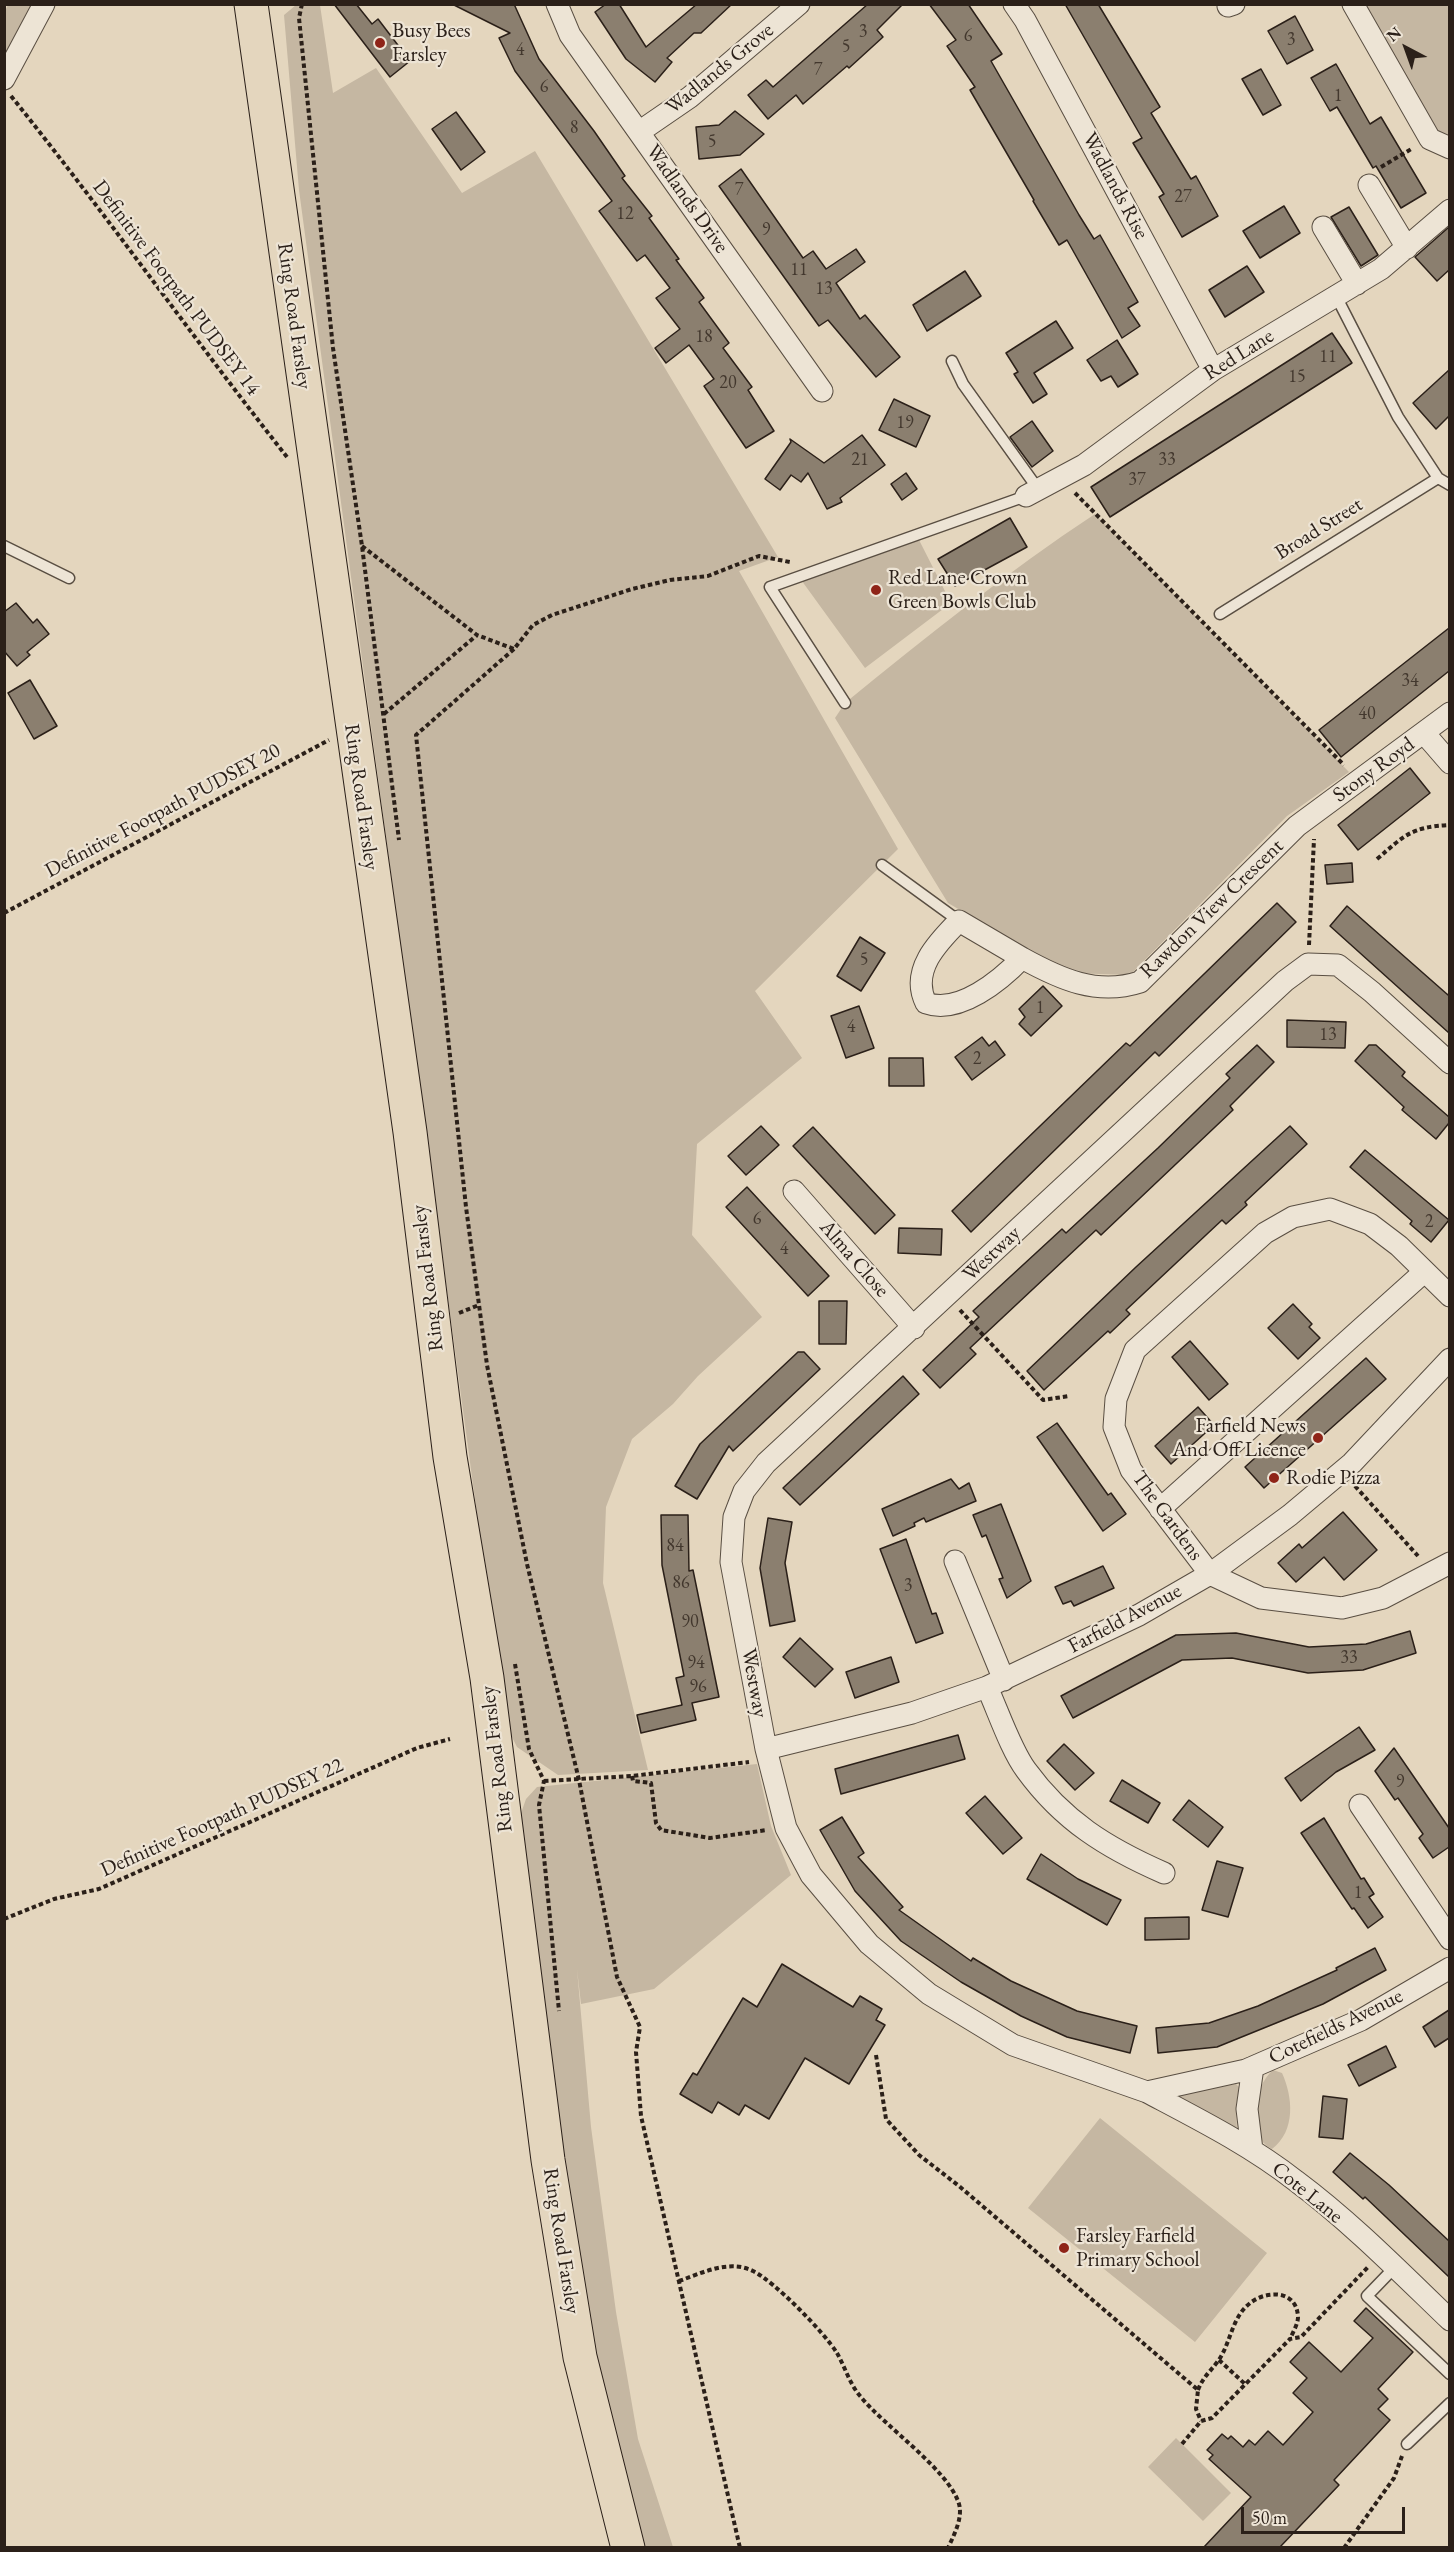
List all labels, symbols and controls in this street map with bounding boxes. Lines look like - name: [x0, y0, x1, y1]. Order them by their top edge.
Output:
- place label: Busy Bees Farsley: [392, 18, 471, 68]
- street label: Wadlands Grove: [661, 18, 779, 120]
- north arrow: [1376, 18, 1436, 78]
- house number: 3: [859, 21, 867, 43]
- text: N: [1382, 22, 1406, 46]
- house number: 6: [964, 25, 972, 47]
- house number: 3: [1287, 29, 1295, 51]
- marker: Busy Bees Farsley: [373, 36, 387, 50]
- house number: 5: [842, 36, 850, 58]
- house number: 4: [516, 39, 524, 61]
- house number: 7: [814, 59, 822, 81]
- house number: 6: [540, 76, 548, 98]
- house number: 1: [1334, 85, 1342, 107]
- house number: 8: [570, 117, 578, 139]
- street label: Wadlands Rise: [1076, 128, 1154, 244]
- house number: 5: [708, 131, 716, 153]
- street label: Wadlands Drive: [640, 140, 734, 258]
- street label: Definitive Footpath PUDSEY 14: [87, 175, 265, 401]
- house number: 7: [735, 179, 743, 201]
- house number: 27: [1174, 186, 1192, 208]
- house number: 12: [616, 203, 634, 225]
- house number: 9: [762, 219, 770, 241]
- street label: Ring Road Farsley: [271, 241, 317, 391]
- house number: 11: [790, 259, 808, 281]
- house number: 13: [815, 278, 833, 300]
- street label: Red Lane: [1199, 324, 1279, 386]
- house number: 18: [695, 326, 713, 348]
- house number: 11: [1319, 346, 1337, 368]
- house number: 15: [1288, 366, 1306, 388]
- house number: 20: [719, 372, 737, 394]
- house number: 19: [896, 412, 914, 434]
- house number: 21: [851, 449, 869, 471]
- house number: 33: [1158, 449, 1176, 471]
- house number: 37: [1128, 469, 1146, 491]
- street label: Broad Street: [1270, 492, 1368, 566]
- place label: Red Lane Crown Green Bowls Club: [888, 565, 1036, 615]
- marker: Red Lane Crown Green Bowls Club: [869, 583, 883, 597]
- house number: 34: [1401, 670, 1419, 692]
- house number: 40: [1358, 703, 1376, 725]
- street label: Ring Road Farsley: [338, 722, 384, 872]
- street label: Stony Royd: [1328, 732, 1420, 808]
- street label: Definitive Footpath PUDSEY 20: [41, 738, 285, 884]
- street label: Rawdon View Crescent: [1135, 834, 1289, 984]
- house number: 5: [860, 949, 868, 971]
- house number: 1: [1036, 997, 1044, 1019]
- house number: 4: [847, 1016, 855, 1038]
- house number: 13: [1319, 1024, 1337, 1046]
- house number: 2: [973, 1048, 981, 1070]
- street label: Ring Road Farsley: [407, 1203, 449, 1353]
- house number: 6: [753, 1208, 761, 1230]
- house number: 2: [1425, 1211, 1433, 1233]
- street label: Alma Close: [814, 1215, 894, 1303]
- street label: Westway: [958, 1221, 1026, 1287]
- house number: 4: [780, 1238, 788, 1260]
- place label: Farfield News And Off Licence: [1172, 1413, 1306, 1463]
- marker: Farfield News And Off Licence: [1311, 1431, 1325, 1445]
- place label: Rodie Pizza: [1286, 1465, 1380, 1491]
- street label: The Gardens: [1126, 1466, 1208, 1566]
- marker: Rodie Pizza: [1267, 1471, 1281, 1485]
- house number: 84: [666, 1535, 684, 1557]
- house number: 86: [672, 1572, 690, 1594]
- house number: 3: [904, 1575, 912, 1597]
- street label: Farfield Avenue: [1064, 1579, 1186, 1659]
- house number: 90: [681, 1611, 699, 1633]
- street label: Westway: [736, 1646, 772, 1720]
- house number: 33: [1340, 1647, 1358, 1669]
- house number: 94: [687, 1652, 705, 1674]
- house number: 96: [689, 1676, 707, 1698]
- street label: Ring Road Farsley: [476, 1684, 518, 1834]
- street label: Definitive Footpath PUDSEY 22: [97, 1753, 347, 1883]
- house number: 9: [1396, 1771, 1404, 1793]
- house number: 1: [1354, 1882, 1362, 1904]
- street label: Cotefields Avenue: [1265, 1984, 1407, 2070]
- street label: Cote Lane: [1266, 2157, 1348, 2229]
- street label: Ring Road Farsley: [537, 2166, 585, 2316]
- place label: Farsley Farfield Primary School: [1076, 2223, 1200, 2273]
- marker: Farsley Farfield Primary School: [1057, 2241, 1071, 2255]
- scale bar: [1244, 2495, 1408, 2533]
- text: 50 m: [1252, 2506, 1287, 2529]

